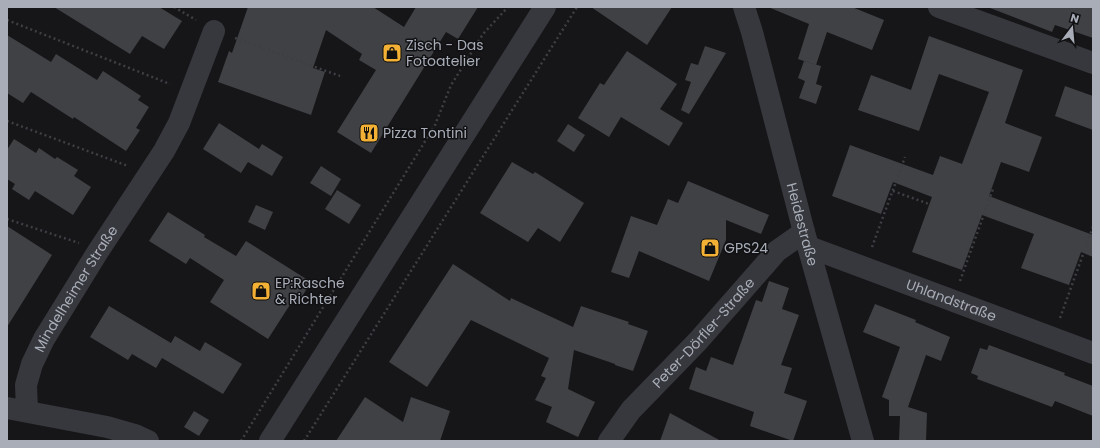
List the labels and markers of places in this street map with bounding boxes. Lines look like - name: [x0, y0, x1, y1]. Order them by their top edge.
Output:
- place label: Zisch - Das Fotoatelier: [406, 35, 484, 71]
- shop icon: Zisch - Das Fotoatelier: [381, 42, 403, 64]
- restaurant icon: Pizza Tontini: [358, 122, 380, 144]
- place label: Pizza Tontini: [383, 123, 467, 143]
- shop icon: GPS24: [699, 237, 721, 259]
- place label: GPS24: [724, 238, 768, 258]
- place label: EP:Rasche & Richter: [275, 273, 345, 309]
- shop icon: EP:Rasche & Richter: [250, 280, 272, 302]

